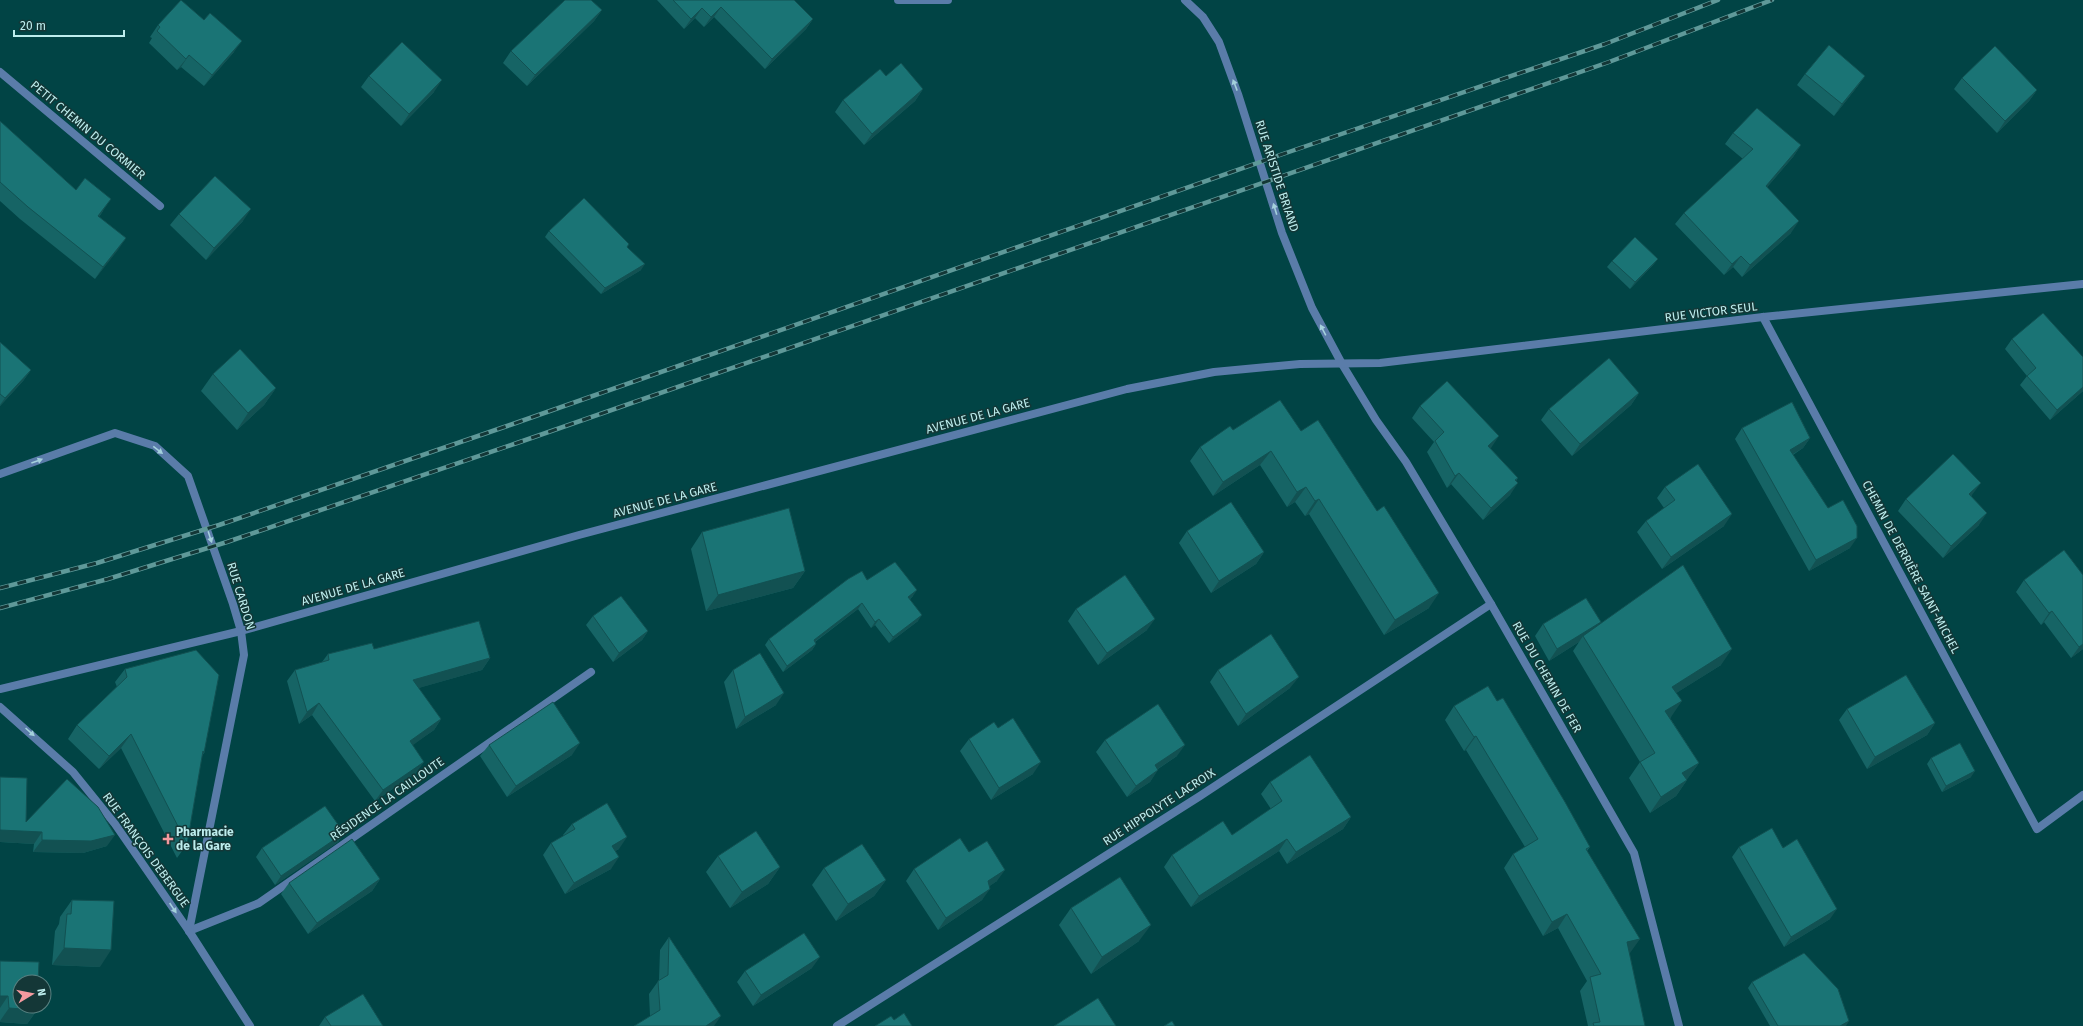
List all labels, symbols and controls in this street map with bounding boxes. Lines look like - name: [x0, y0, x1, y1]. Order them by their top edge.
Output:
- scale bar: [14, 12, 124, 38]
- text: 20 m: [20, 19, 46, 33]
- street label: PETIT CHEMIN DU CORMIER: [28, 78, 148, 182]
- one-way arrow: [1232, 79, 1238, 91]
- street label: RUE ARISTIDE BRIAND: [1252, 118, 1302, 234]
- one-way arrow: [1272, 203, 1278, 215]
- street label: RUE VICTOR SEUL: [1664, 299, 1758, 325]
- one-way arrow: [1320, 324, 1327, 335]
- street label: AVENUE DE LA GARE: [924, 395, 1032, 437]
- one-way arrow: [153, 446, 164, 454]
- one-way arrow: [31, 458, 43, 464]
- street label: CHEMIN DE DERRIÈRE SAINT-MICHEL: [1859, 478, 1964, 656]
- street label: AVENUE DE LA GARE: [611, 479, 719, 521]
- one-way arrow: [207, 532, 213, 544]
- street label: RUE CARDON: [224, 561, 258, 631]
- street label: AVENUE DE LA GARE: [300, 566, 406, 608]
- street label: RUE DU CHEMIN DE FER: [1509, 619, 1585, 735]
- one-way arrow: [25, 728, 35, 737]
- street label: RÉSIDENCE LA CAILLOUTE: [327, 754, 447, 844]
- street label: RUE HIPPOLYTE LACROIX: [1100, 765, 1218, 849]
- street label: RUE FRANÇOIS DEBERGUE: [100, 790, 192, 910]
- place label: Pharmacie de la Gare: [176, 825, 234, 853]
- marker: Pharmacie de la Gare: [163, 834, 173, 844]
- one-way arrow: [169, 903, 177, 914]
- north arrow: [12, 974, 52, 1014]
- text: N: [34, 988, 48, 997]

